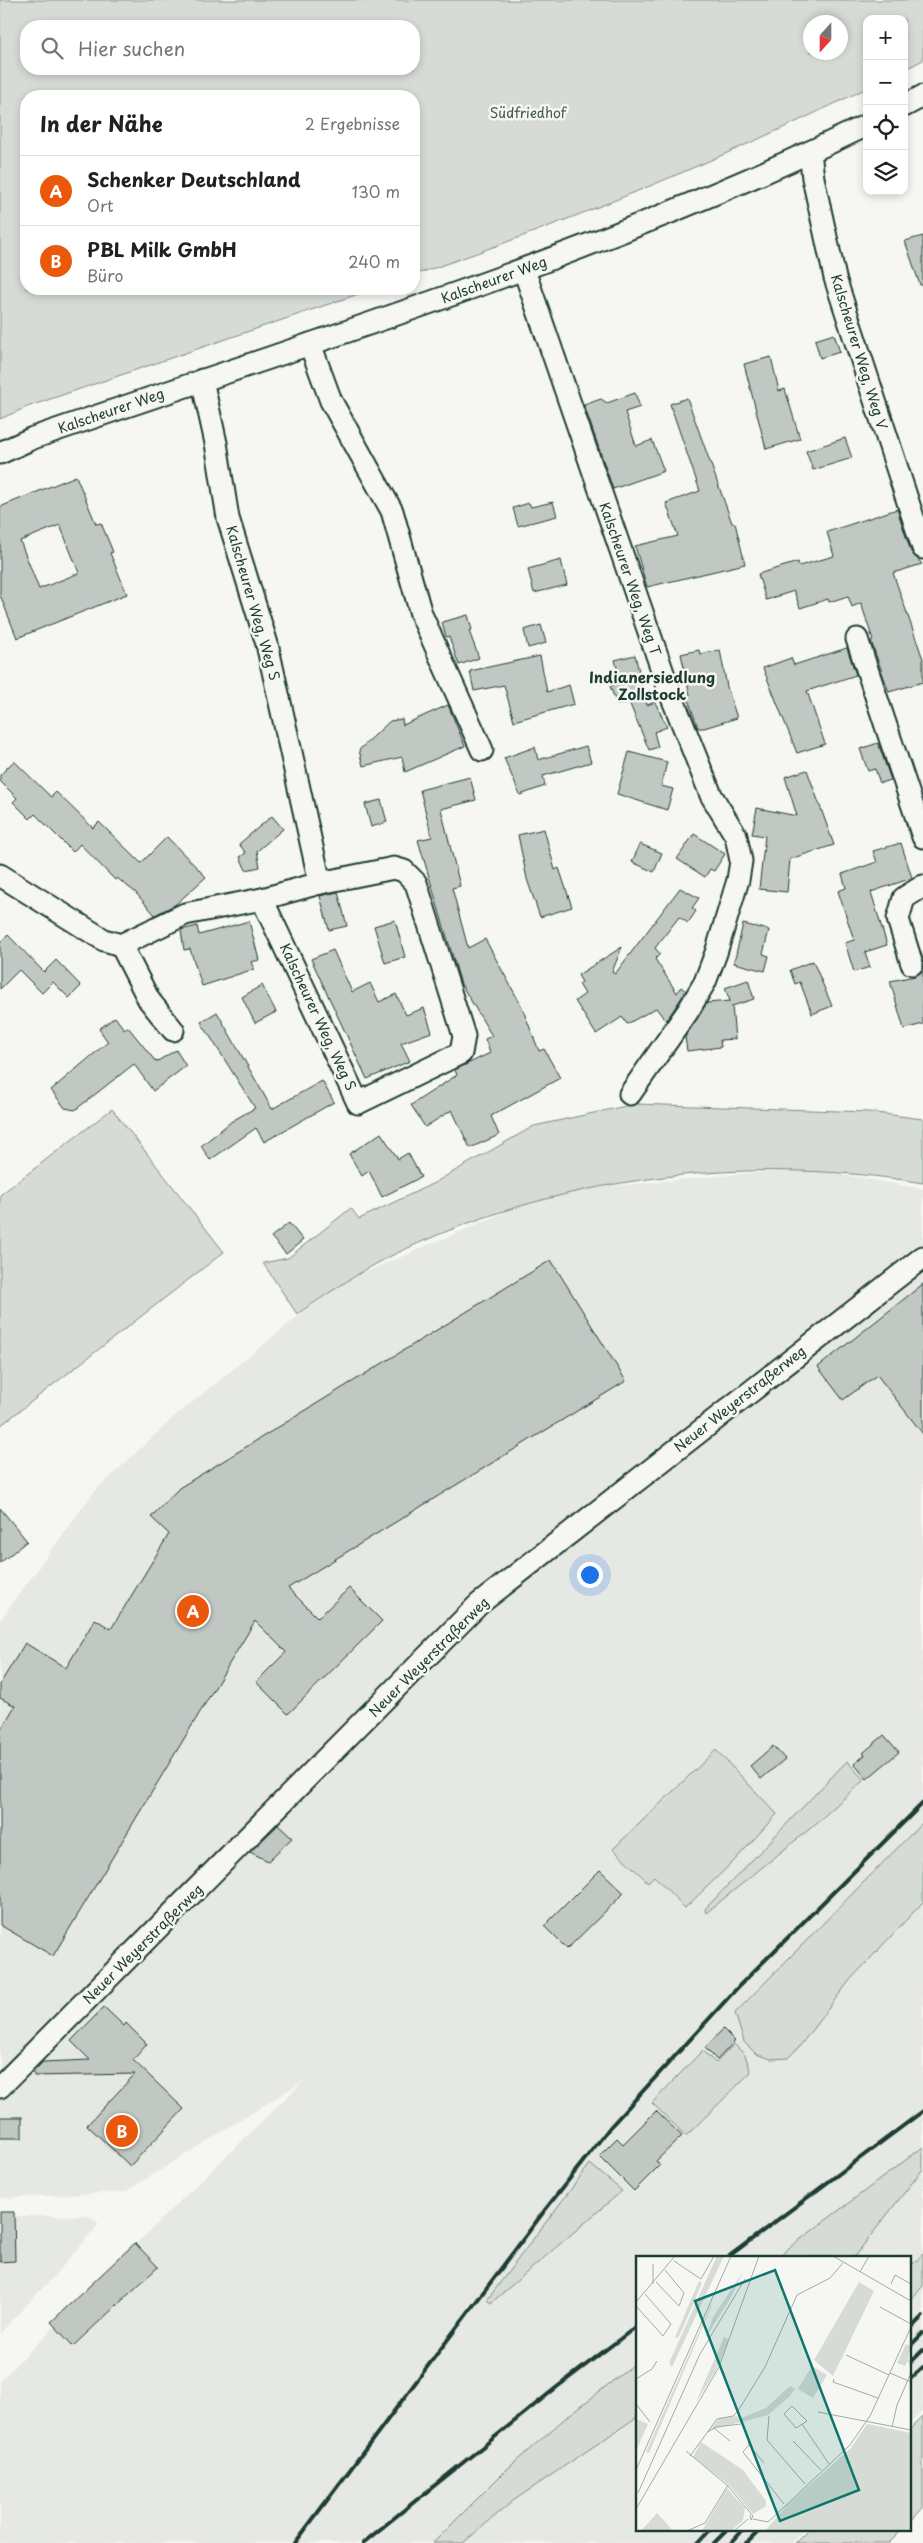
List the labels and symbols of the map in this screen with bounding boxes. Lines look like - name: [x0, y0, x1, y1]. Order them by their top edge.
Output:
- north arrow: [803, 15, 848, 60]
- park label: Südfriedhof: [490, 102, 568, 123]
- street label: Kalscheurer Weg: [438, 251, 550, 308]
- street label: Kalscheurer Weg, Weg V: [826, 272, 893, 432]
- street label: Kalscheurer Weg: [55, 383, 167, 439]
- street label: Kalscheurer Weg, Weg T: [594, 499, 667, 659]
- street label: Kalscheurer Weg, Weg S: [221, 523, 286, 683]
- district label: Indianersiedlung Zollstock: [589, 665, 715, 705]
- street label: Kalscheurer Weg, Weg S: [275, 940, 362, 1094]
- street label: Neuer Weyerstraßerweg: [669, 1340, 810, 1457]
- your location: [577, 1562, 603, 1588]
- pin: A: [177, 1592, 209, 1630]
- street label: Neuer Weyerstraßerweg: [364, 1592, 494, 1722]
- street label: Neuer Weyerstraßerweg: [78, 1879, 208, 2009]
- pin: B: [106, 2112, 138, 2150]
- inset map: [636, 2256, 910, 2530]

